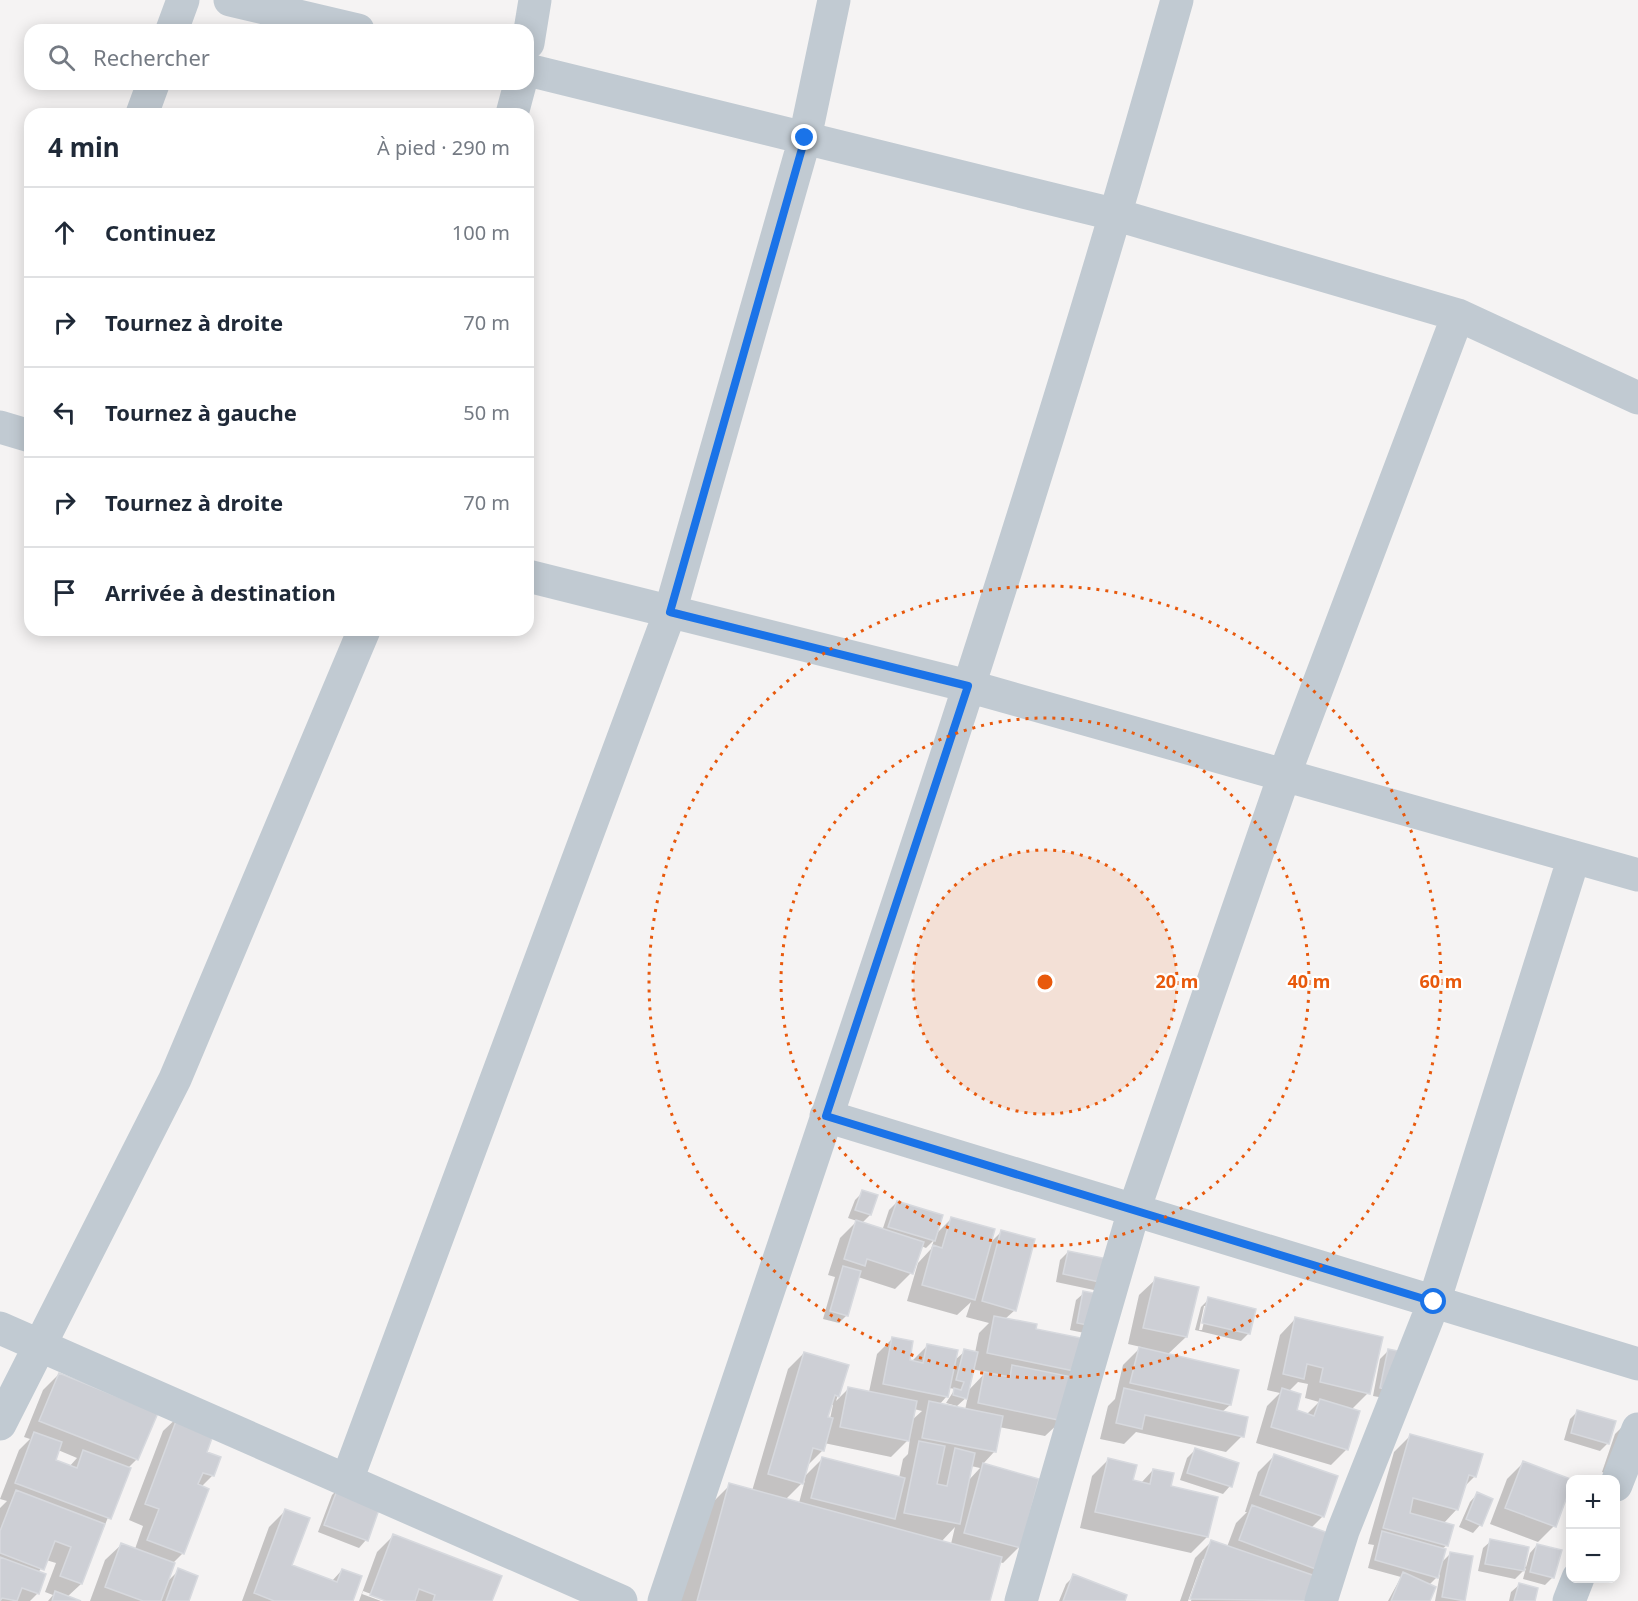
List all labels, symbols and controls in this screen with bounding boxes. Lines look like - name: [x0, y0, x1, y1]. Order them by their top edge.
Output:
- search box: [24, 24, 534, 90]
- icon: search: [45, 41, 78, 74]
- text: Rechercher: [93, 42, 210, 72]
- route end: [791, 124, 817, 150]
- text: 4 min: [48, 129, 120, 165]
- text: À pied · 290 m: [377, 134, 510, 161]
- icon: ahead: [48, 216, 81, 249]
- text: Continuez: [105, 217, 216, 247]
- text: 100 m: [452, 219, 510, 246]
- icon: right: [48, 306, 81, 339]
- text: Tournez à droite: [105, 307, 283, 337]
- text: 70 m: [463, 309, 510, 336]
- icon: left: [48, 396, 81, 429]
- text: Tournez à gauche: [105, 397, 297, 427]
- text: 50 m: [463, 399, 510, 426]
- icon: right: [48, 486, 81, 519]
- text: Tournez à droite: [105, 487, 283, 517]
- text: 70 m: [463, 489, 510, 516]
- icon: arrive: [48, 576, 81, 609]
- text: Arrivée à destination: [105, 577, 336, 607]
- text: 20 m: [1156, 969, 1198, 993]
- text: 40 m: [1288, 969, 1330, 993]
- text: 60 m: [1420, 969, 1462, 993]
- centre of rings: [1035, 972, 1055, 992]
- route start: [1420, 1288, 1446, 1314]
- map controls: [1566, 1475, 1620, 1583]
- button: +: [1566, 1475, 1620, 1529]
- button: −: [1566, 1529, 1620, 1583]

